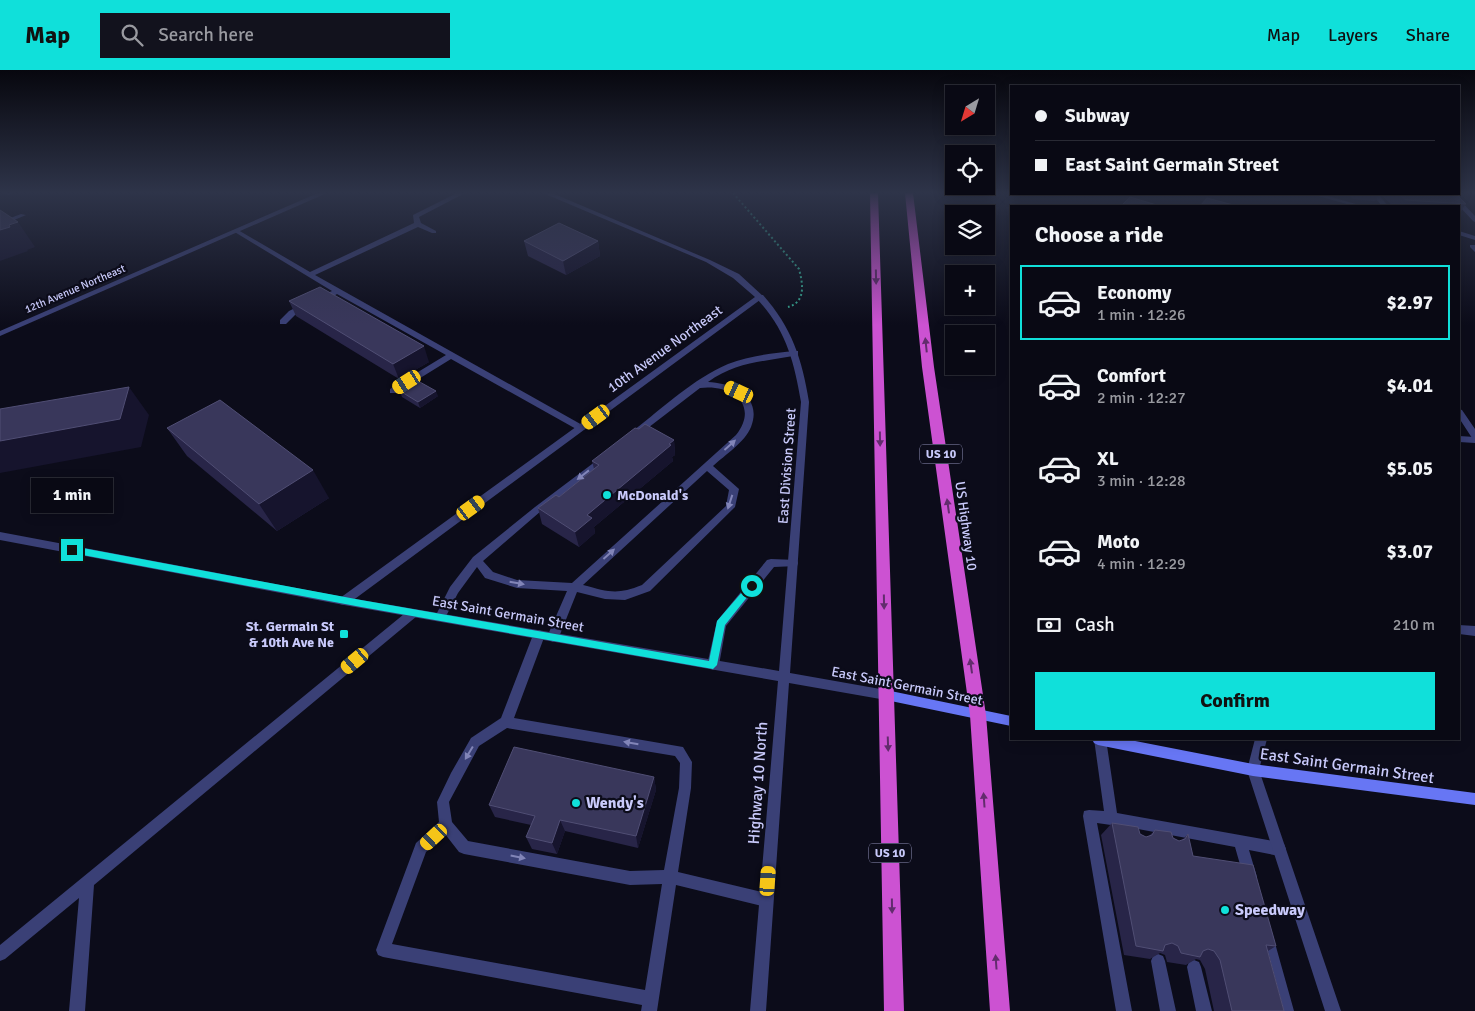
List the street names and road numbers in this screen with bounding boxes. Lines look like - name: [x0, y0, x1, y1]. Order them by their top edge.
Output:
- street label: 12th Avenue Northeast: [23, 262, 127, 316]
- street label: 10th Avenue Northeast: [604, 302, 726, 396]
- street label: East Division Street: [774, 407, 800, 525]
- road number: US 10: [920, 444, 962, 464]
- street label: US Highway 10: [951, 480, 981, 572]
- street label: East Saint Germain Street: [431, 592, 585, 636]
- street label: East Saint Germain Street: [830, 663, 984, 709]
- street label: Highway 10 North: [744, 721, 772, 845]
- street label: East Saint Germain Street: [1259, 744, 1436, 788]
- road number: US 10: [869, 844, 911, 862]

